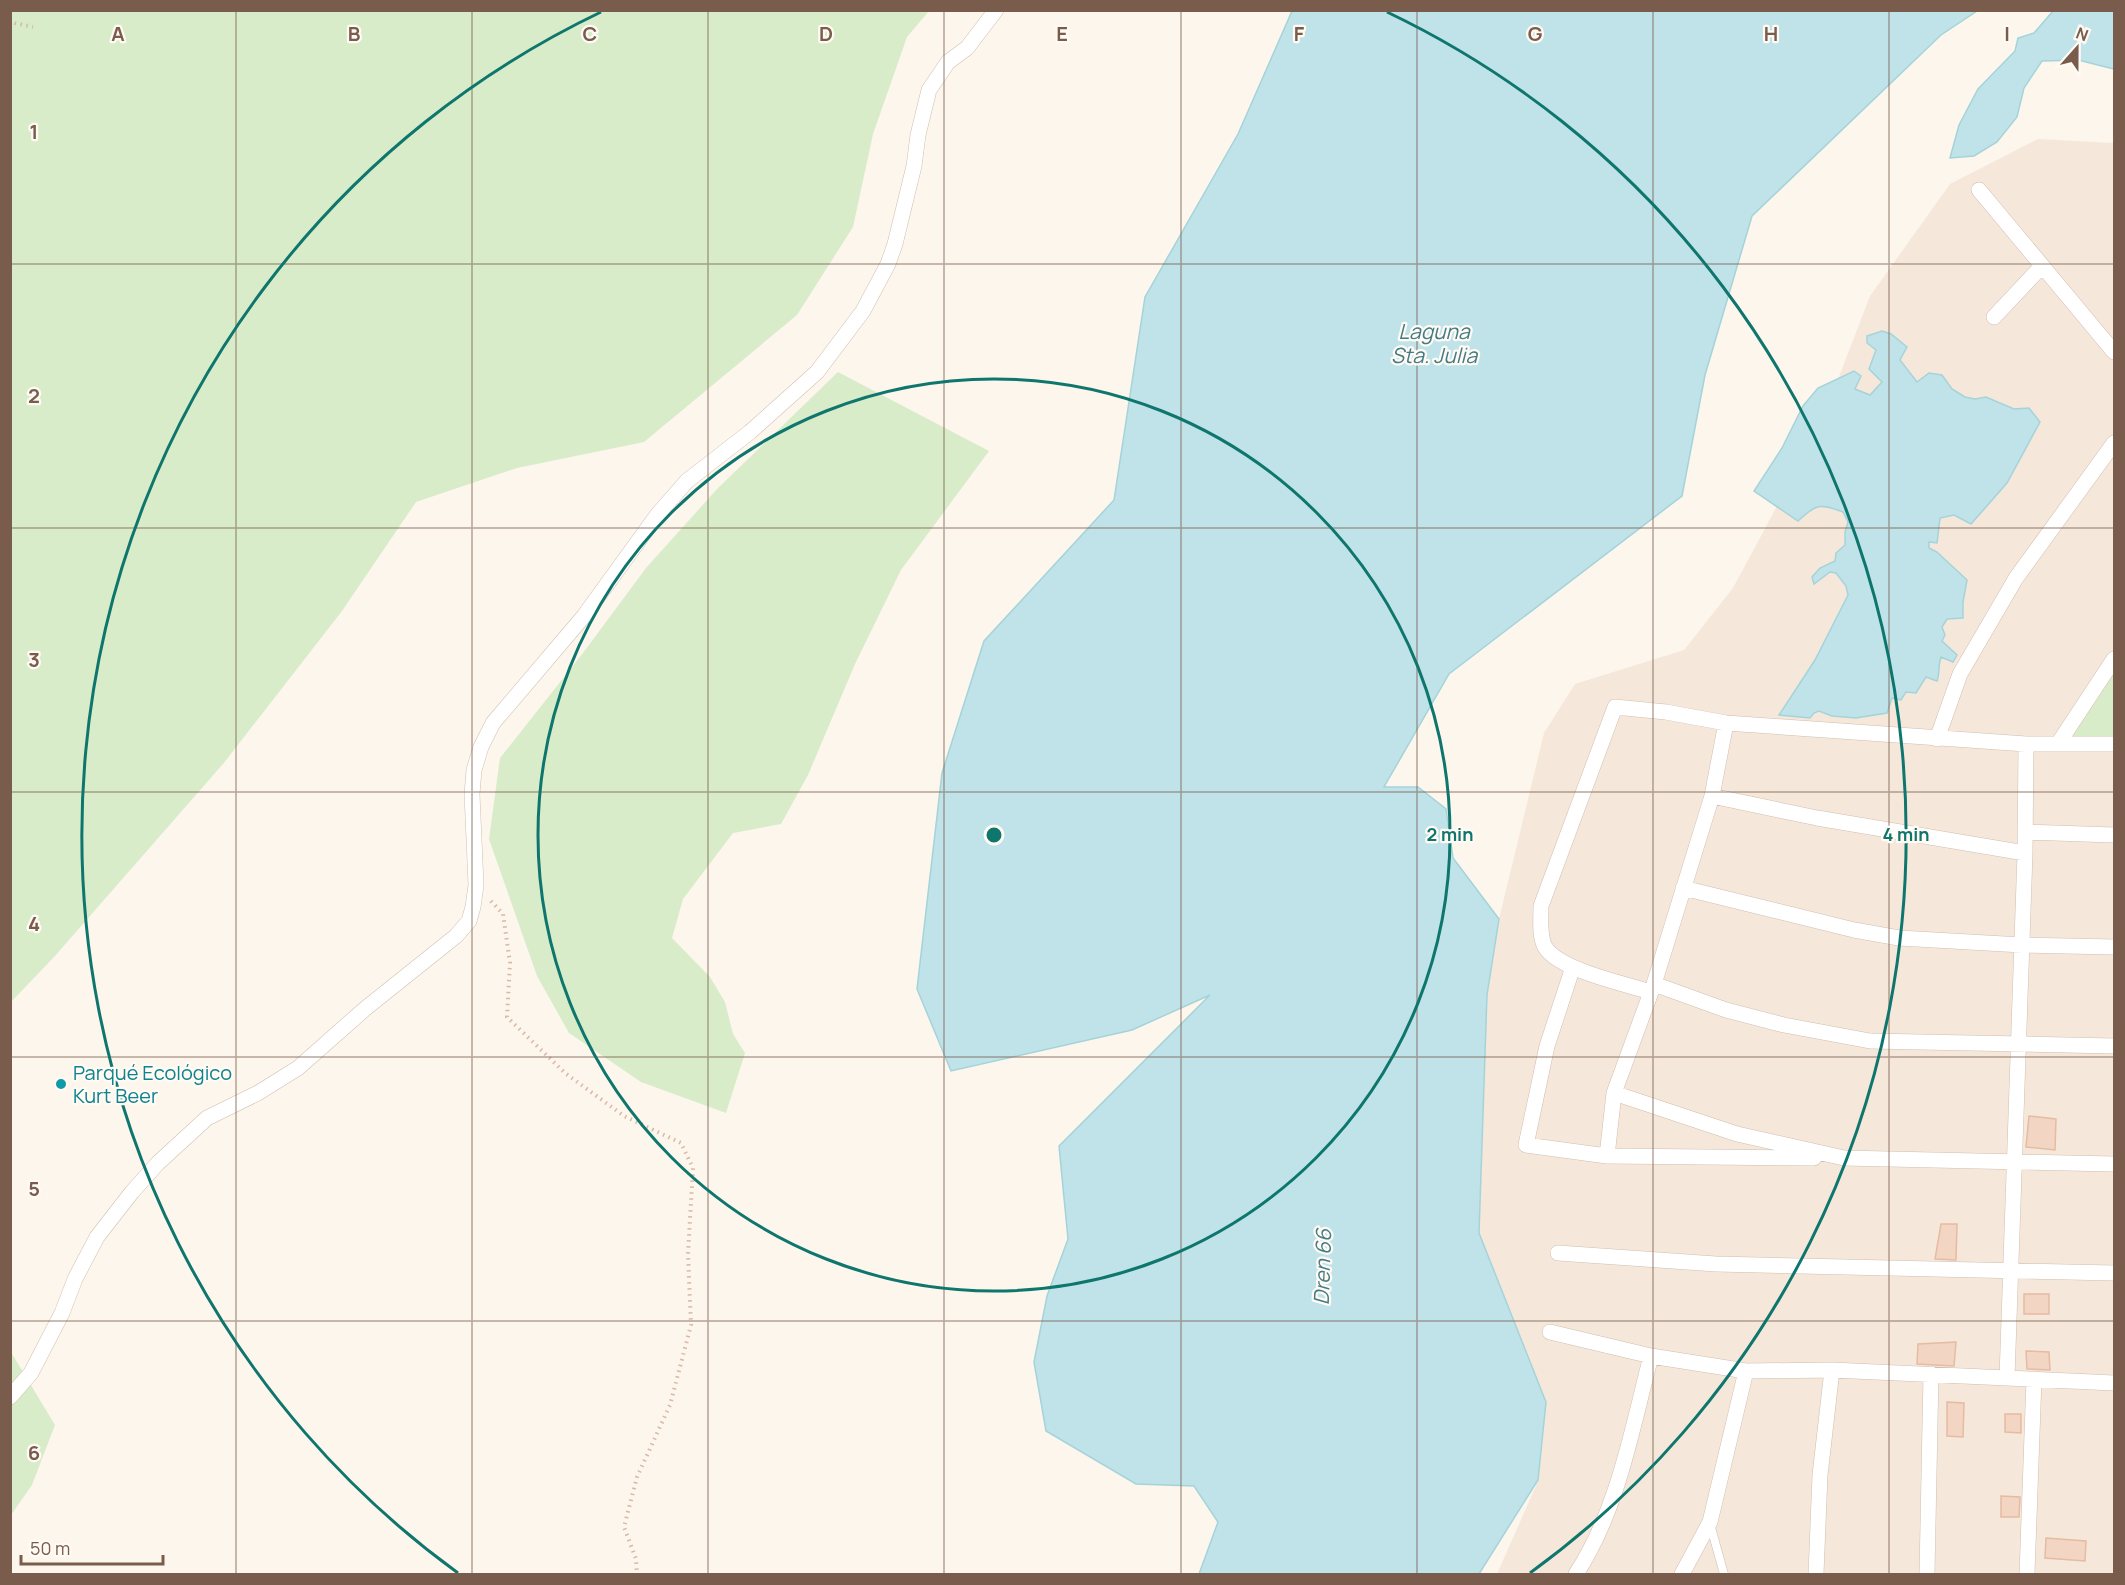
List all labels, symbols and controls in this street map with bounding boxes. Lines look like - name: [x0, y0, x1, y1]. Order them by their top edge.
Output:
- north arrow: [2047, 18, 2107, 78]
- text: A: [111, 20, 125, 47]
- text: B: [348, 20, 361, 47]
- text: C: [583, 20, 597, 47]
- text: D: [819, 20, 833, 47]
- text: E: [1056, 20, 1068, 47]
- text: F: [1294, 20, 1305, 47]
- text: G: [1528, 20, 1543, 47]
- text: H: [1764, 20, 1778, 47]
- text: I: [2004, 20, 2010, 47]
- text: N: [2073, 22, 2092, 46]
- text: 1: [30, 118, 38, 145]
- water label: Laguna Sta. Julia: [1391, 317, 1478, 369]
- text: 2: [28, 382, 40, 409]
- text: 3: [28, 646, 40, 673]
- text: 2 min: [1427, 822, 1473, 846]
- text: 4 min: [1882, 822, 1930, 846]
- centre of rings: [984, 825, 1004, 845]
- text: 4: [28, 910, 40, 937]
- place label: Parqué Ecológico Kurt Beer: [73, 1059, 232, 1109]
- marker: Parqué Ecológico Kurt Beer: [54, 1077, 68, 1091]
- text: 5: [28, 1175, 40, 1202]
- water label: Dren 66: [1307, 1226, 1337, 1306]
- text: 6: [28, 1439, 40, 1466]
- scale bar: [21, 1528, 164, 1566]
- text: 50 m: [30, 1536, 70, 1560]

